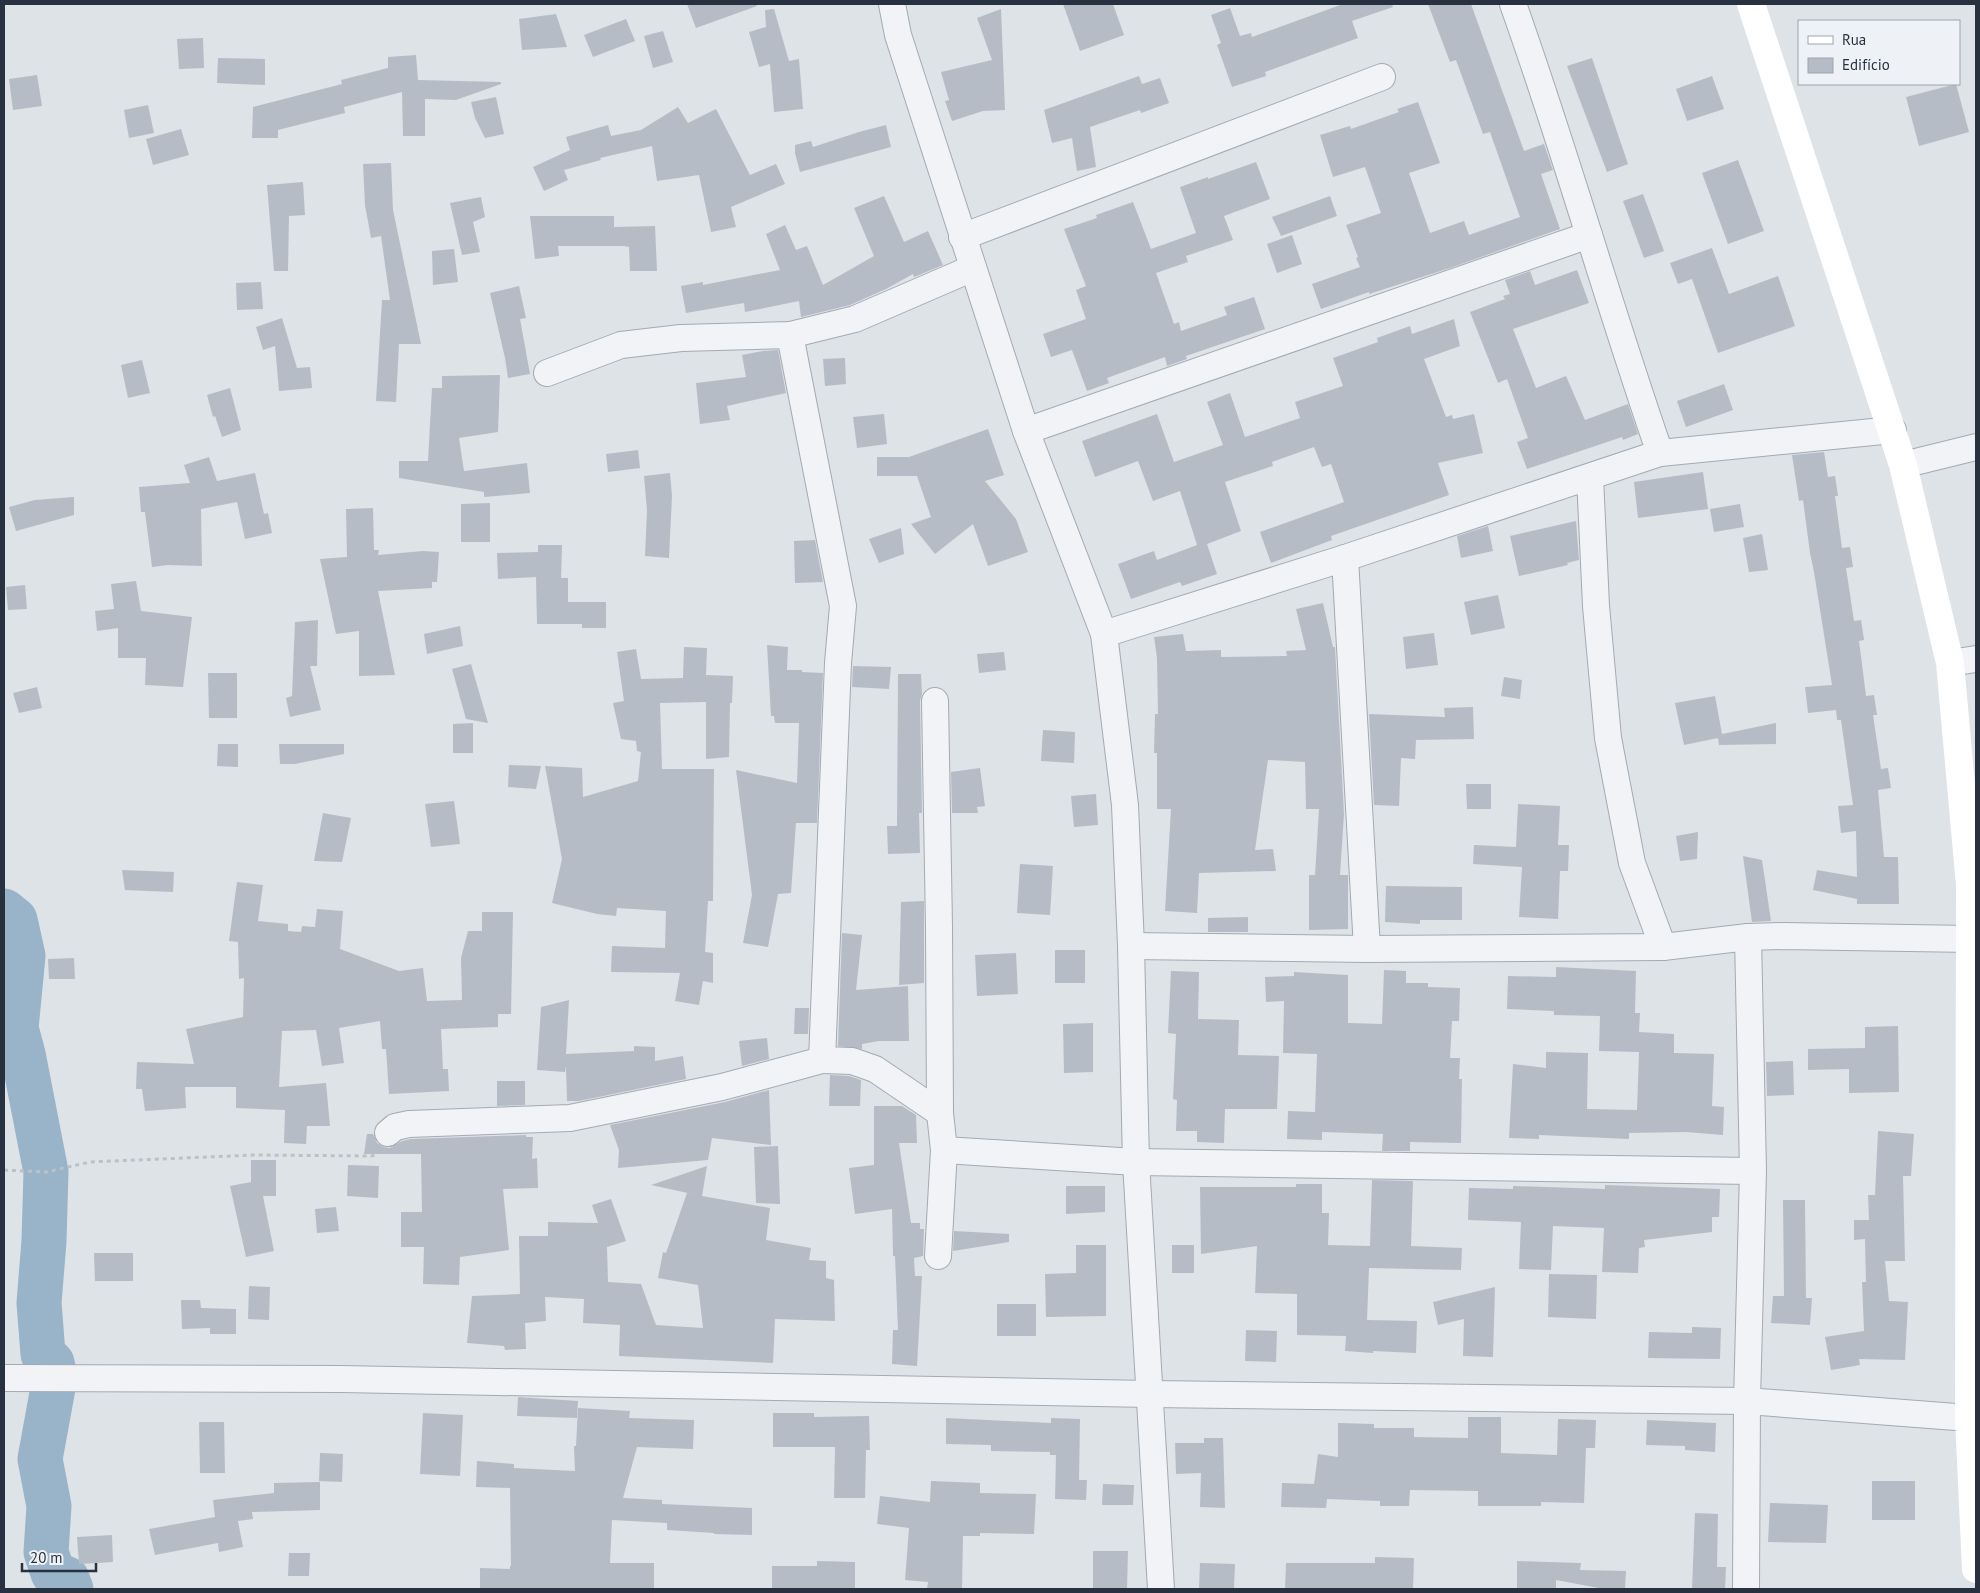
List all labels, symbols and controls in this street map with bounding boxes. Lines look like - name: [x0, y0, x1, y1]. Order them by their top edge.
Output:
- legend: [1798, 20, 1960, 85]
- text: Rua: [1842, 30, 1866, 49]
- text: Edifício: [1842, 55, 1890, 74]
- scale bar: [22, 1540, 96, 1572]
- text: 20 m: [30, 1548, 63, 1567]

